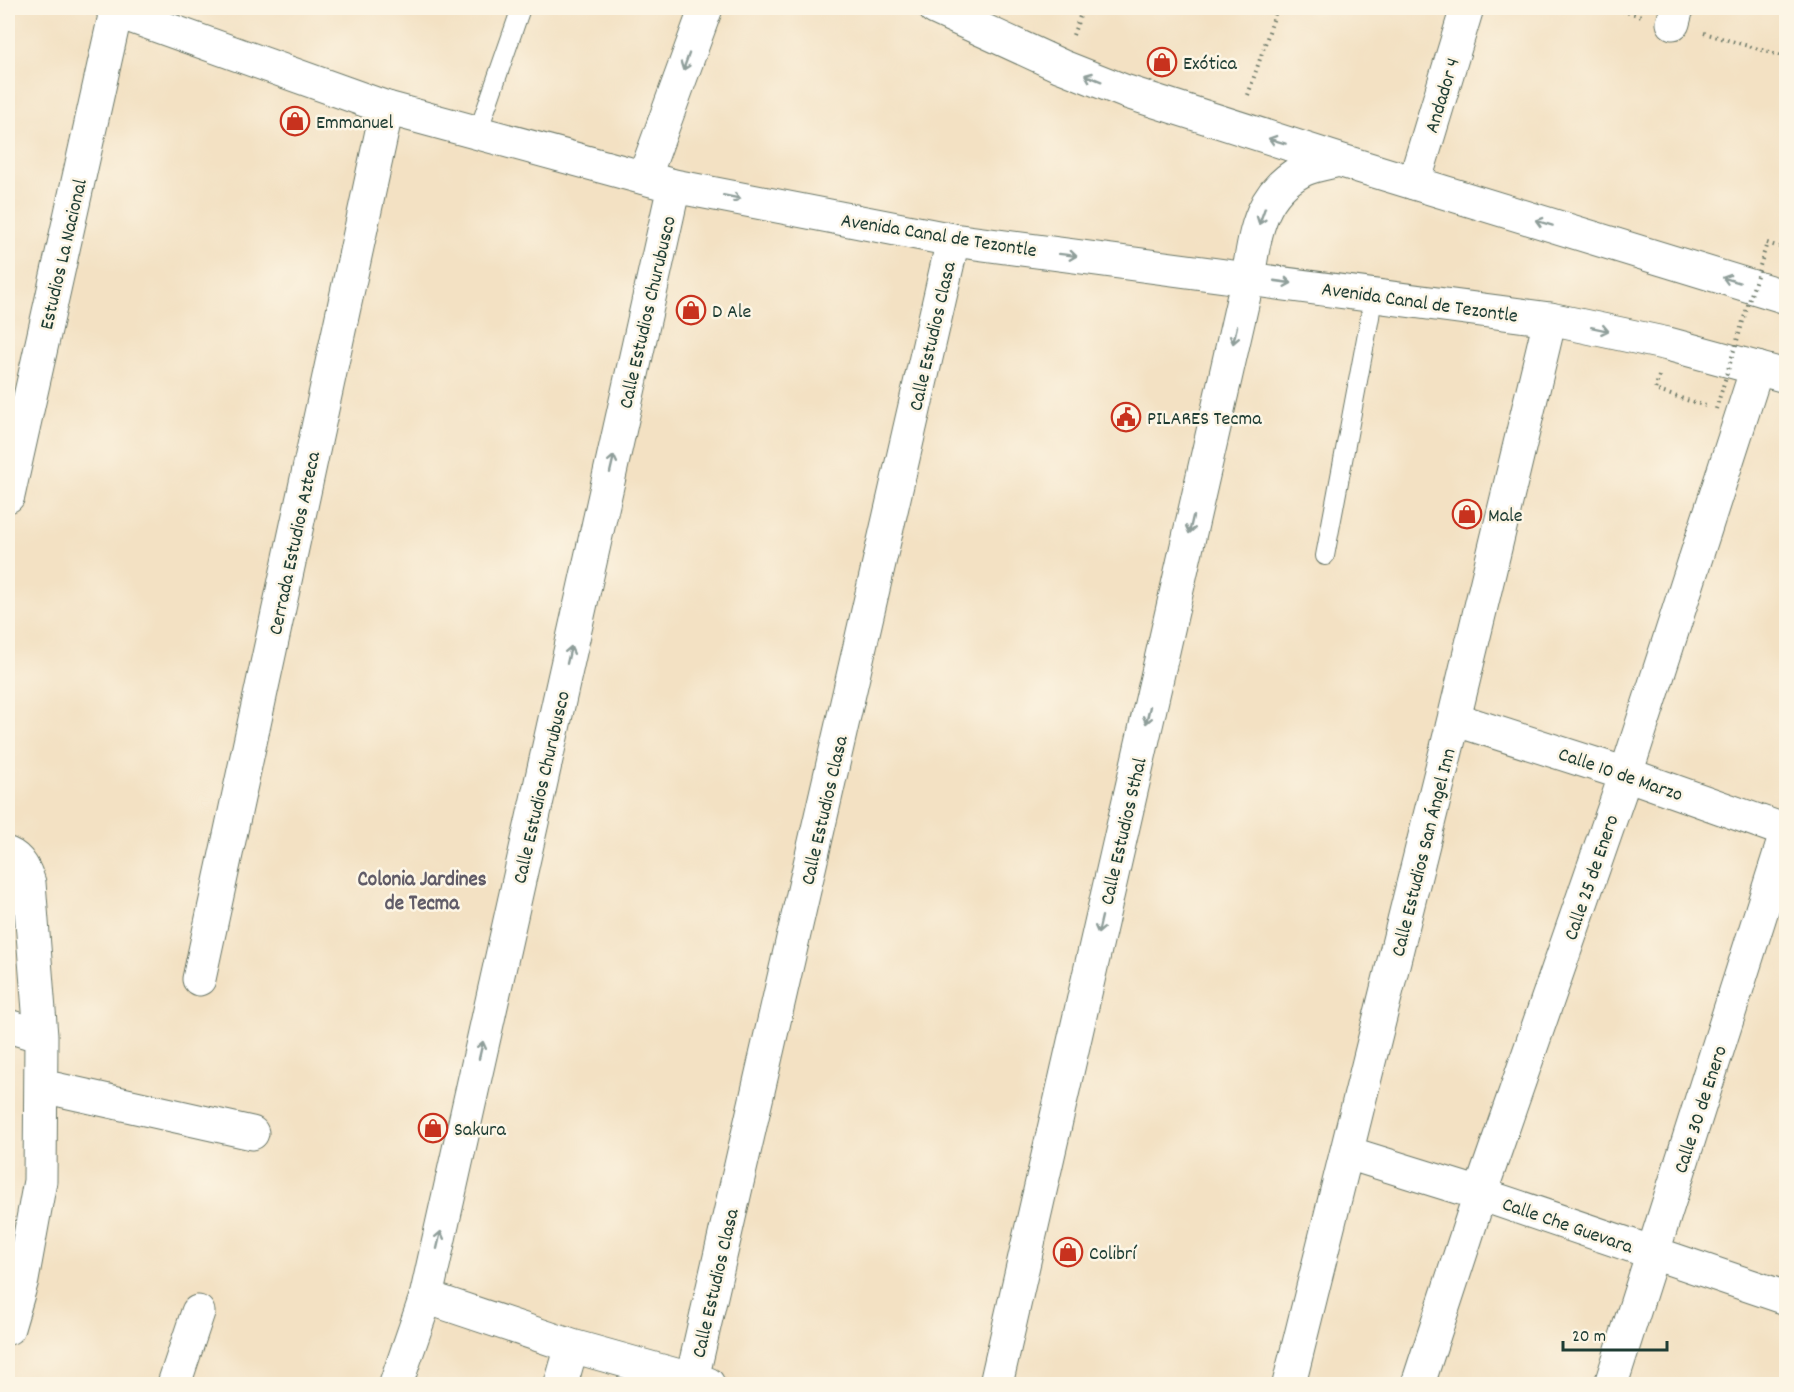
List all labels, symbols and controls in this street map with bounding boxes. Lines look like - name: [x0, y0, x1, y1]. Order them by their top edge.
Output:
- shop icon: Exótica: [1146, 46, 1178, 78]
- place label: Exótica: [1183, 51, 1237, 79]
- one-way arrow: [680, 53, 691, 71]
- street label: Andador 4: [1419, 55, 1469, 137]
- one-way arrow: [1084, 72, 1103, 83]
- shop icon: Emmanuel: [279, 105, 311, 137]
- place label: Emmanuel: [316, 110, 394, 138]
- one-way arrow: [1268, 135, 1287, 146]
- street label: Estudios La Nacional: [34, 176, 96, 333]
- one-way arrow: [721, 192, 741, 203]
- one-way arrow: [1256, 206, 1267, 224]
- street label: Avenida Canal de Tezontle: [839, 208, 1039, 266]
- street label: Calle Estudios Churubusco: [613, 213, 685, 412]
- one-way arrow: [1535, 217, 1554, 228]
- one-way arrow: [1058, 249, 1078, 260]
- street label: Calle Estudios Clasa: [903, 259, 965, 414]
- one-way arrow: [1722, 274, 1741, 285]
- street label: Avenida Canal de Tezontle: [1320, 276, 1520, 332]
- one-way arrow: [1272, 277, 1292, 288]
- shop icon: D Ale: [675, 294, 707, 326]
- place label: D Ale: [712, 299, 752, 327]
- one-way arrow: [1590, 324, 1609, 336]
- one-way arrow: [1228, 325, 1240, 344]
- public building icon: PILARES Tecma: [1110, 401, 1142, 433]
- place label: PILARES Tecma: [1147, 406, 1262, 434]
- street label: Cerrada Estudios Azteca: [263, 449, 329, 638]
- one-way arrow: [607, 455, 618, 474]
- shop icon: Male: [1451, 498, 1483, 530]
- place label: Male: [1488, 503, 1523, 531]
- one-way arrow: [1185, 515, 1197, 534]
- one-way arrow: [564, 645, 576, 664]
- street label: Calle Estudios Churubusco: [507, 688, 579, 887]
- one-way arrow: [1142, 705, 1153, 724]
- street label: Calle Estudios Clasa: [795, 733, 857, 888]
- street label: Calle 10 de Marzo: [1554, 741, 1686, 810]
- street label: Calle Estudios San Ángel Inn: [1385, 746, 1464, 960]
- street label: Calle Estudios Sthal: [1094, 755, 1155, 908]
- street label: Calle 25 de Enero: [1558, 811, 1627, 944]
- district label: Colonia Jardines de Tecma: [357, 866, 487, 920]
- one-way arrow: [1094, 915, 1105, 935]
- one-way arrow: [476, 1041, 488, 1060]
- street label: Calle 30 de Enero: [1668, 1042, 1736, 1177]
- shop icon: Sakura: [417, 1112, 449, 1144]
- place label: Sakura: [454, 1117, 506, 1145]
- street label: Calle Che Guevara: [1498, 1191, 1637, 1263]
- street label: Calle Estudios Clasa: [686, 1206, 748, 1361]
- one-way arrow: [433, 1231, 445, 1250]
- shop icon: Colibrí: [1052, 1236, 1084, 1268]
- place label: Colibrí: [1089, 1241, 1137, 1269]
- scale bar: [1563, 1314, 1666, 1352]
- text: 20 m: [1572, 1325, 1606, 1350]

